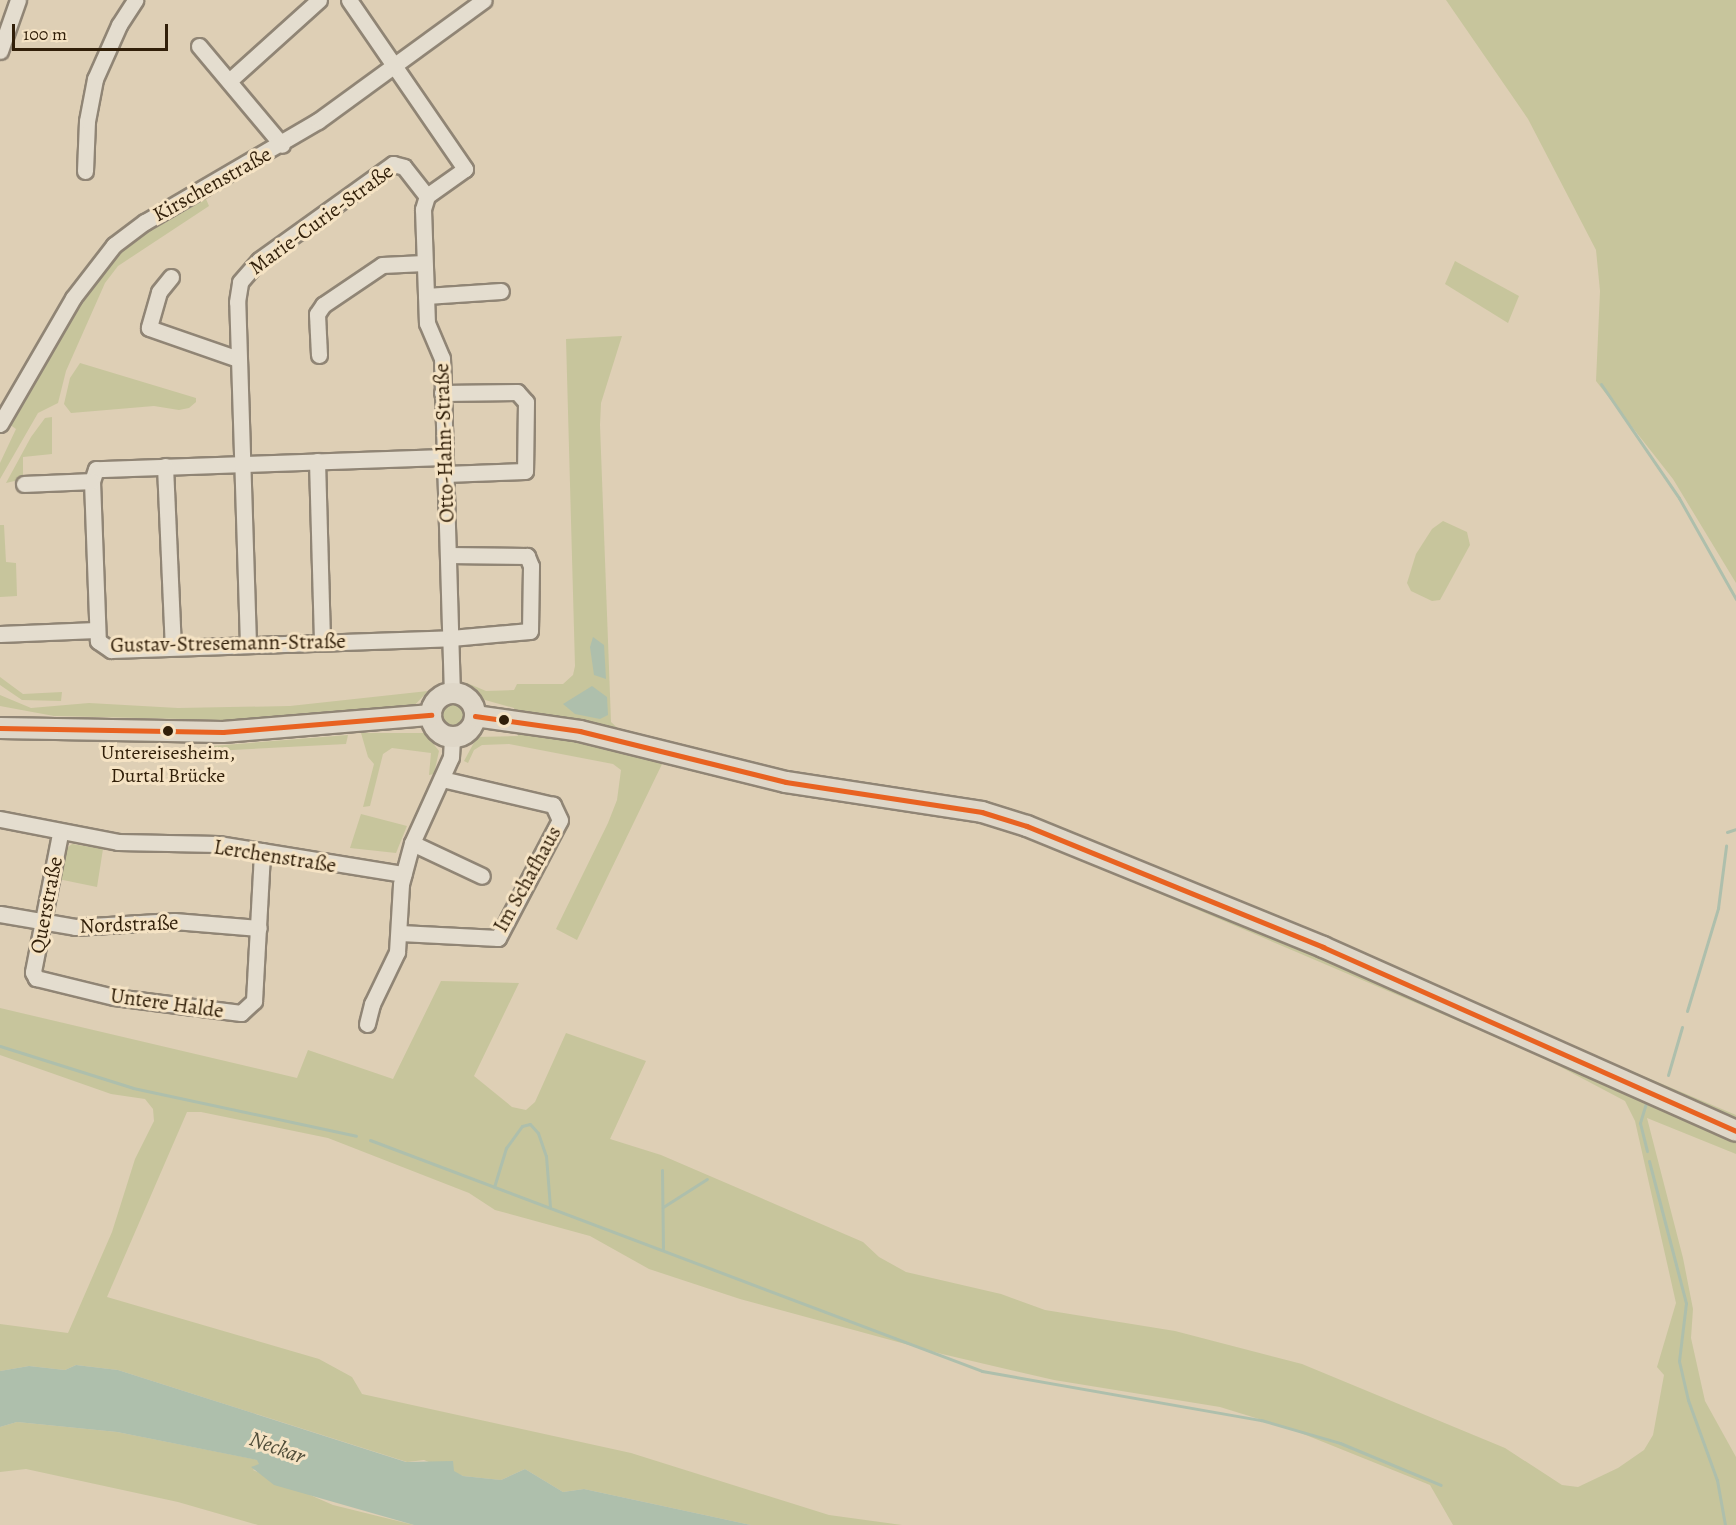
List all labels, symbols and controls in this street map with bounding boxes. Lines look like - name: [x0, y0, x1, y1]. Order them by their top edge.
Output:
- scale bar: [15, 12, 171, 50]
- text: 100 m: [23, 22, 67, 46]
- street label: Kirschenstraße: [148, 141, 276, 227]
- street label: Marie-Curie-Straße: [244, 158, 398, 280]
- street label: Otto-Hahn-Straße: [429, 363, 459, 523]
- street label: Gustav-Stresemann-Straße: [110, 628, 346, 658]
- unlabelled marker: [498, 714, 510, 726]
- marker: Untereisesheim, Durtal Brücke: [162, 725, 174, 737]
- place label: Untereisesheim, Durtal Brücke: [101, 740, 235, 787]
- street label: Im Schafhaus: [488, 822, 566, 936]
- street label: Lerchenstraße: [212, 834, 338, 878]
- street label: Querstraße: [24, 854, 68, 956]
- street label: Nordstraße: [79, 910, 179, 938]
- street label: Untere Halde: [109, 983, 225, 1023]
- water label: Neckar: [246, 1426, 308, 1470]

